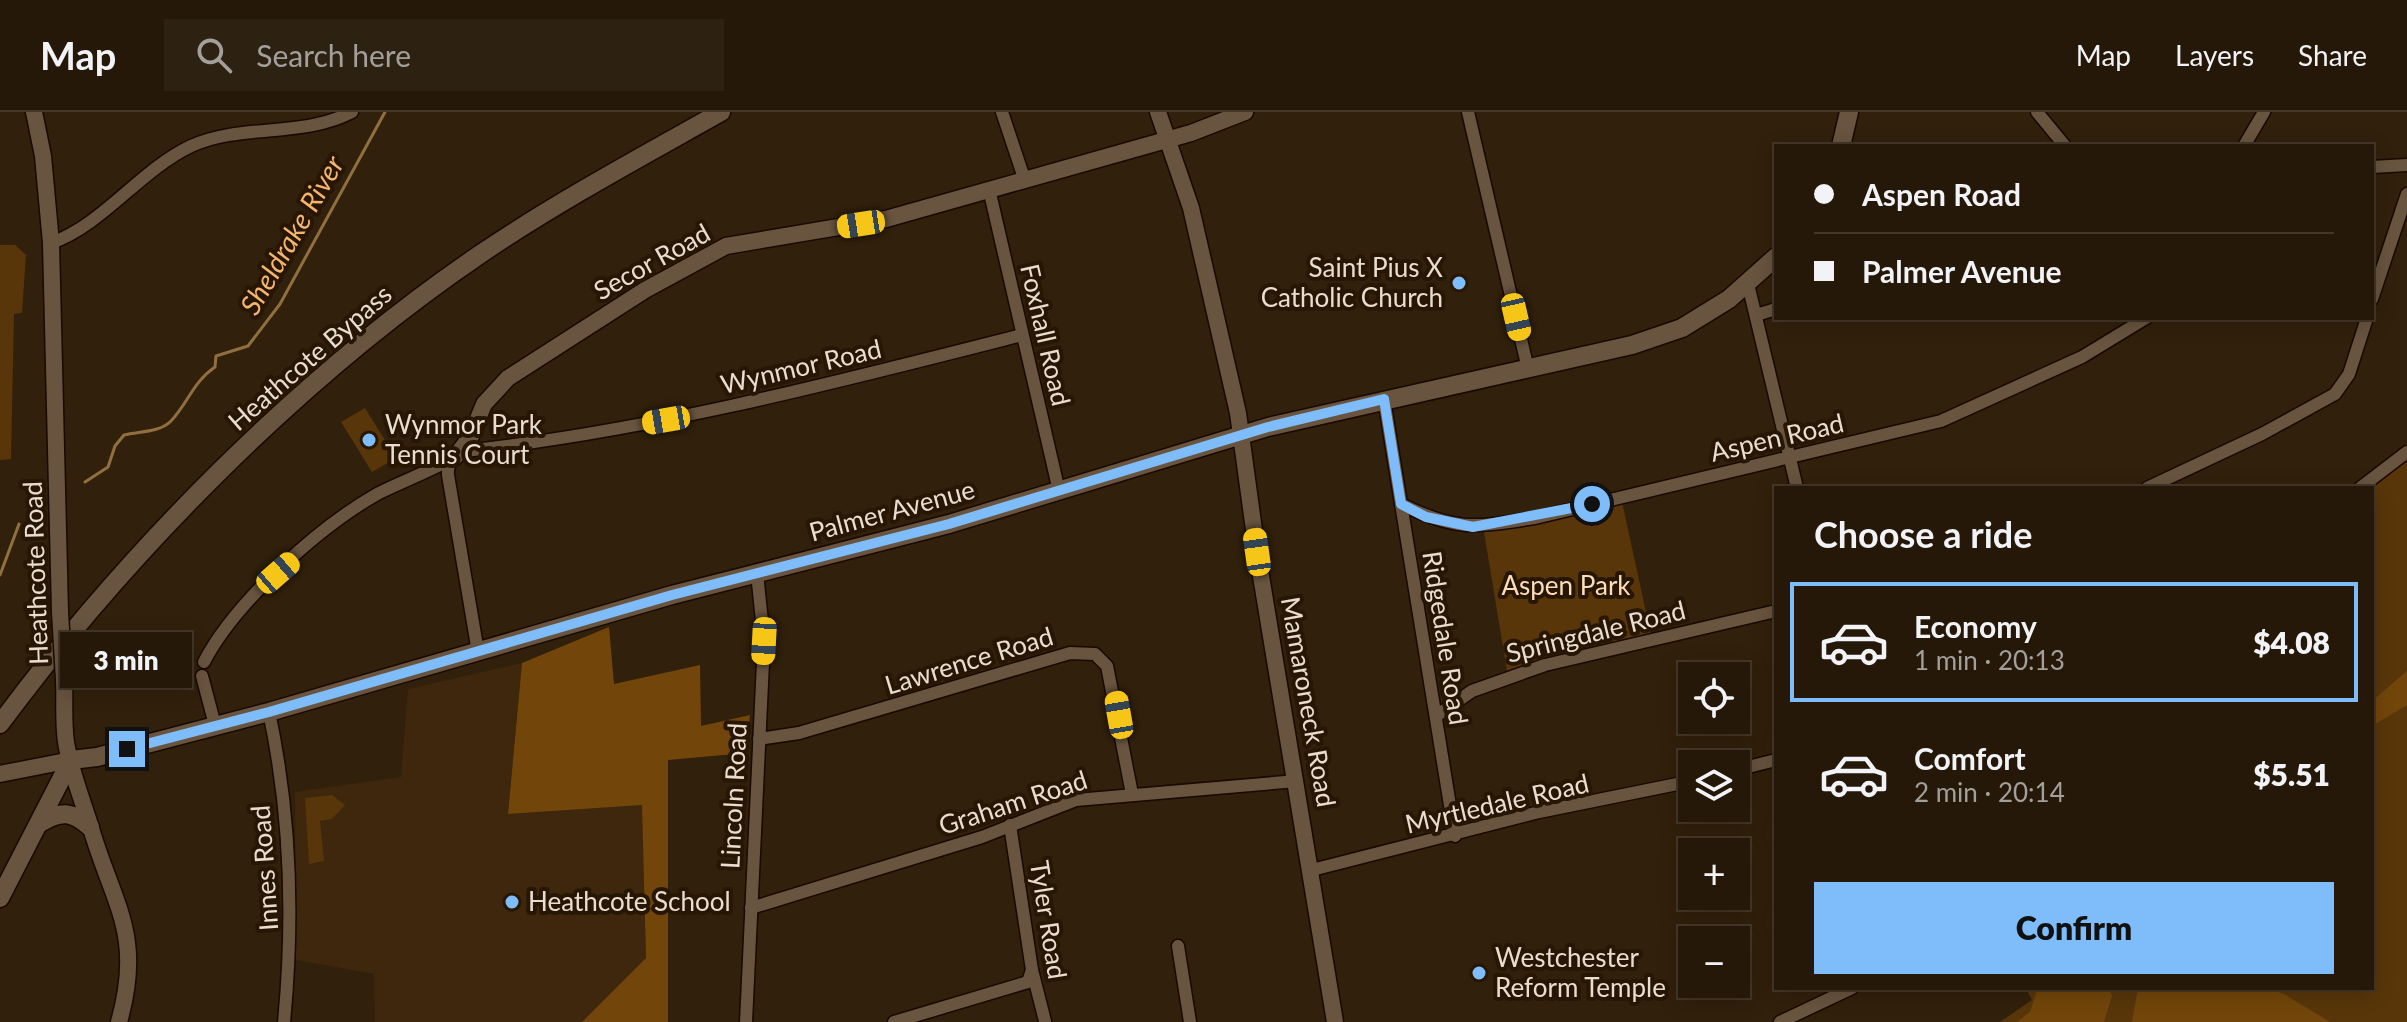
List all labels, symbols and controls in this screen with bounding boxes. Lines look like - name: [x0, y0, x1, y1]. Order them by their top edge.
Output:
- search box: [164, 19, 724, 91]
- text: Map: [40, 32, 116, 78]
- icon: search: [192, 33, 236, 77]
- text: Search here: [256, 37, 411, 73]
- text: Map: [2076, 38, 2131, 72]
- text: Layers: [2175, 38, 2254, 72]
- text: Share: [2298, 38, 2367, 72]
- water label: Sheldrake River: [232, 149, 350, 320]
- text: Aspen Road: [1862, 176, 2021, 212]
- car: [835, 208, 887, 240]
- street label: Secor Road: [588, 216, 715, 306]
- place label: Saint Pius X Catholic Church: [1261, 251, 1443, 313]
- text: Palmer Avenue: [1862, 253, 2062, 289]
- street label: Foxhall Road: [1014, 261, 1078, 409]
- marker: Saint Pius X Catholic Church: [1450, 274, 1468, 292]
- street label: Heathcote Bypass: [221, 278, 398, 437]
- car: [1499, 291, 1533, 343]
- street label: Wynmor Road: [717, 332, 884, 400]
- car: [640, 404, 692, 436]
- street label: Aspen Road: [1707, 406, 1847, 468]
- place label: Wynmor Park Tennis Court: [385, 408, 543, 470]
- marker: Wynmor Park Tennis Court: [360, 431, 378, 449]
- street label: Palmer Avenue: [805, 473, 978, 548]
- street label: Heathcote Road: [16, 481, 54, 665]
- route start: [1574, 486, 1610, 522]
- text: Choose a ride: [1814, 512, 2033, 556]
- car: [1242, 527, 1272, 577]
- car: [252, 548, 304, 598]
- street label: Ridgedale Road: [1416, 549, 1476, 727]
- park label: Aspen Park: [1501, 569, 1631, 601]
- street label: Springdale Road: [1503, 593, 1689, 669]
- street label: Mamaroneck Road: [1275, 594, 1343, 809]
- icon: car: [1818, 606, 1890, 678]
- text: Economy: [1914, 608, 2037, 644]
- car: [751, 616, 777, 666]
- street label: Lawrence Road: [881, 619, 1057, 701]
- text: $4.08: [2253, 624, 2330, 660]
- callout: 3 min: [61, 633, 193, 689]
- text: 3 min: [94, 644, 158, 676]
- text: 1 min · 20:13: [1914, 644, 2065, 676]
- map controls: [1678, 662, 1750, 998]
- button: locate: [1678, 662, 1750, 734]
- car: [1103, 689, 1135, 741]
- street label: Lincoln Road: [713, 722, 753, 870]
- route end: [109, 731, 145, 767]
- icon: car: [1818, 738, 1890, 810]
- text: Comfort: [1914, 740, 2026, 776]
- button: layers: [1678, 750, 1750, 822]
- text: $5.51: [2253, 756, 2330, 792]
- street label: Graham Road: [934, 763, 1091, 841]
- street label: Myrtledale Road: [1402, 766, 1592, 840]
- text: 2 min · 20:14: [1914, 776, 2065, 808]
- street label: Innes Road: [244, 804, 284, 932]
- button: +: [1678, 838, 1750, 910]
- street label: Tyler Road: [1024, 858, 1074, 981]
- button: Confirm: [1814, 882, 2334, 974]
- place label: Heathcote School: [528, 885, 731, 917]
- marker: Heathcote School: [503, 893, 521, 911]
- button: −: [1678, 926, 1750, 998]
- place label: Westchester Reform Temple: [1495, 941, 1666, 1003]
- marker: Westchester Reform Temple: [1470, 964, 1488, 982]

